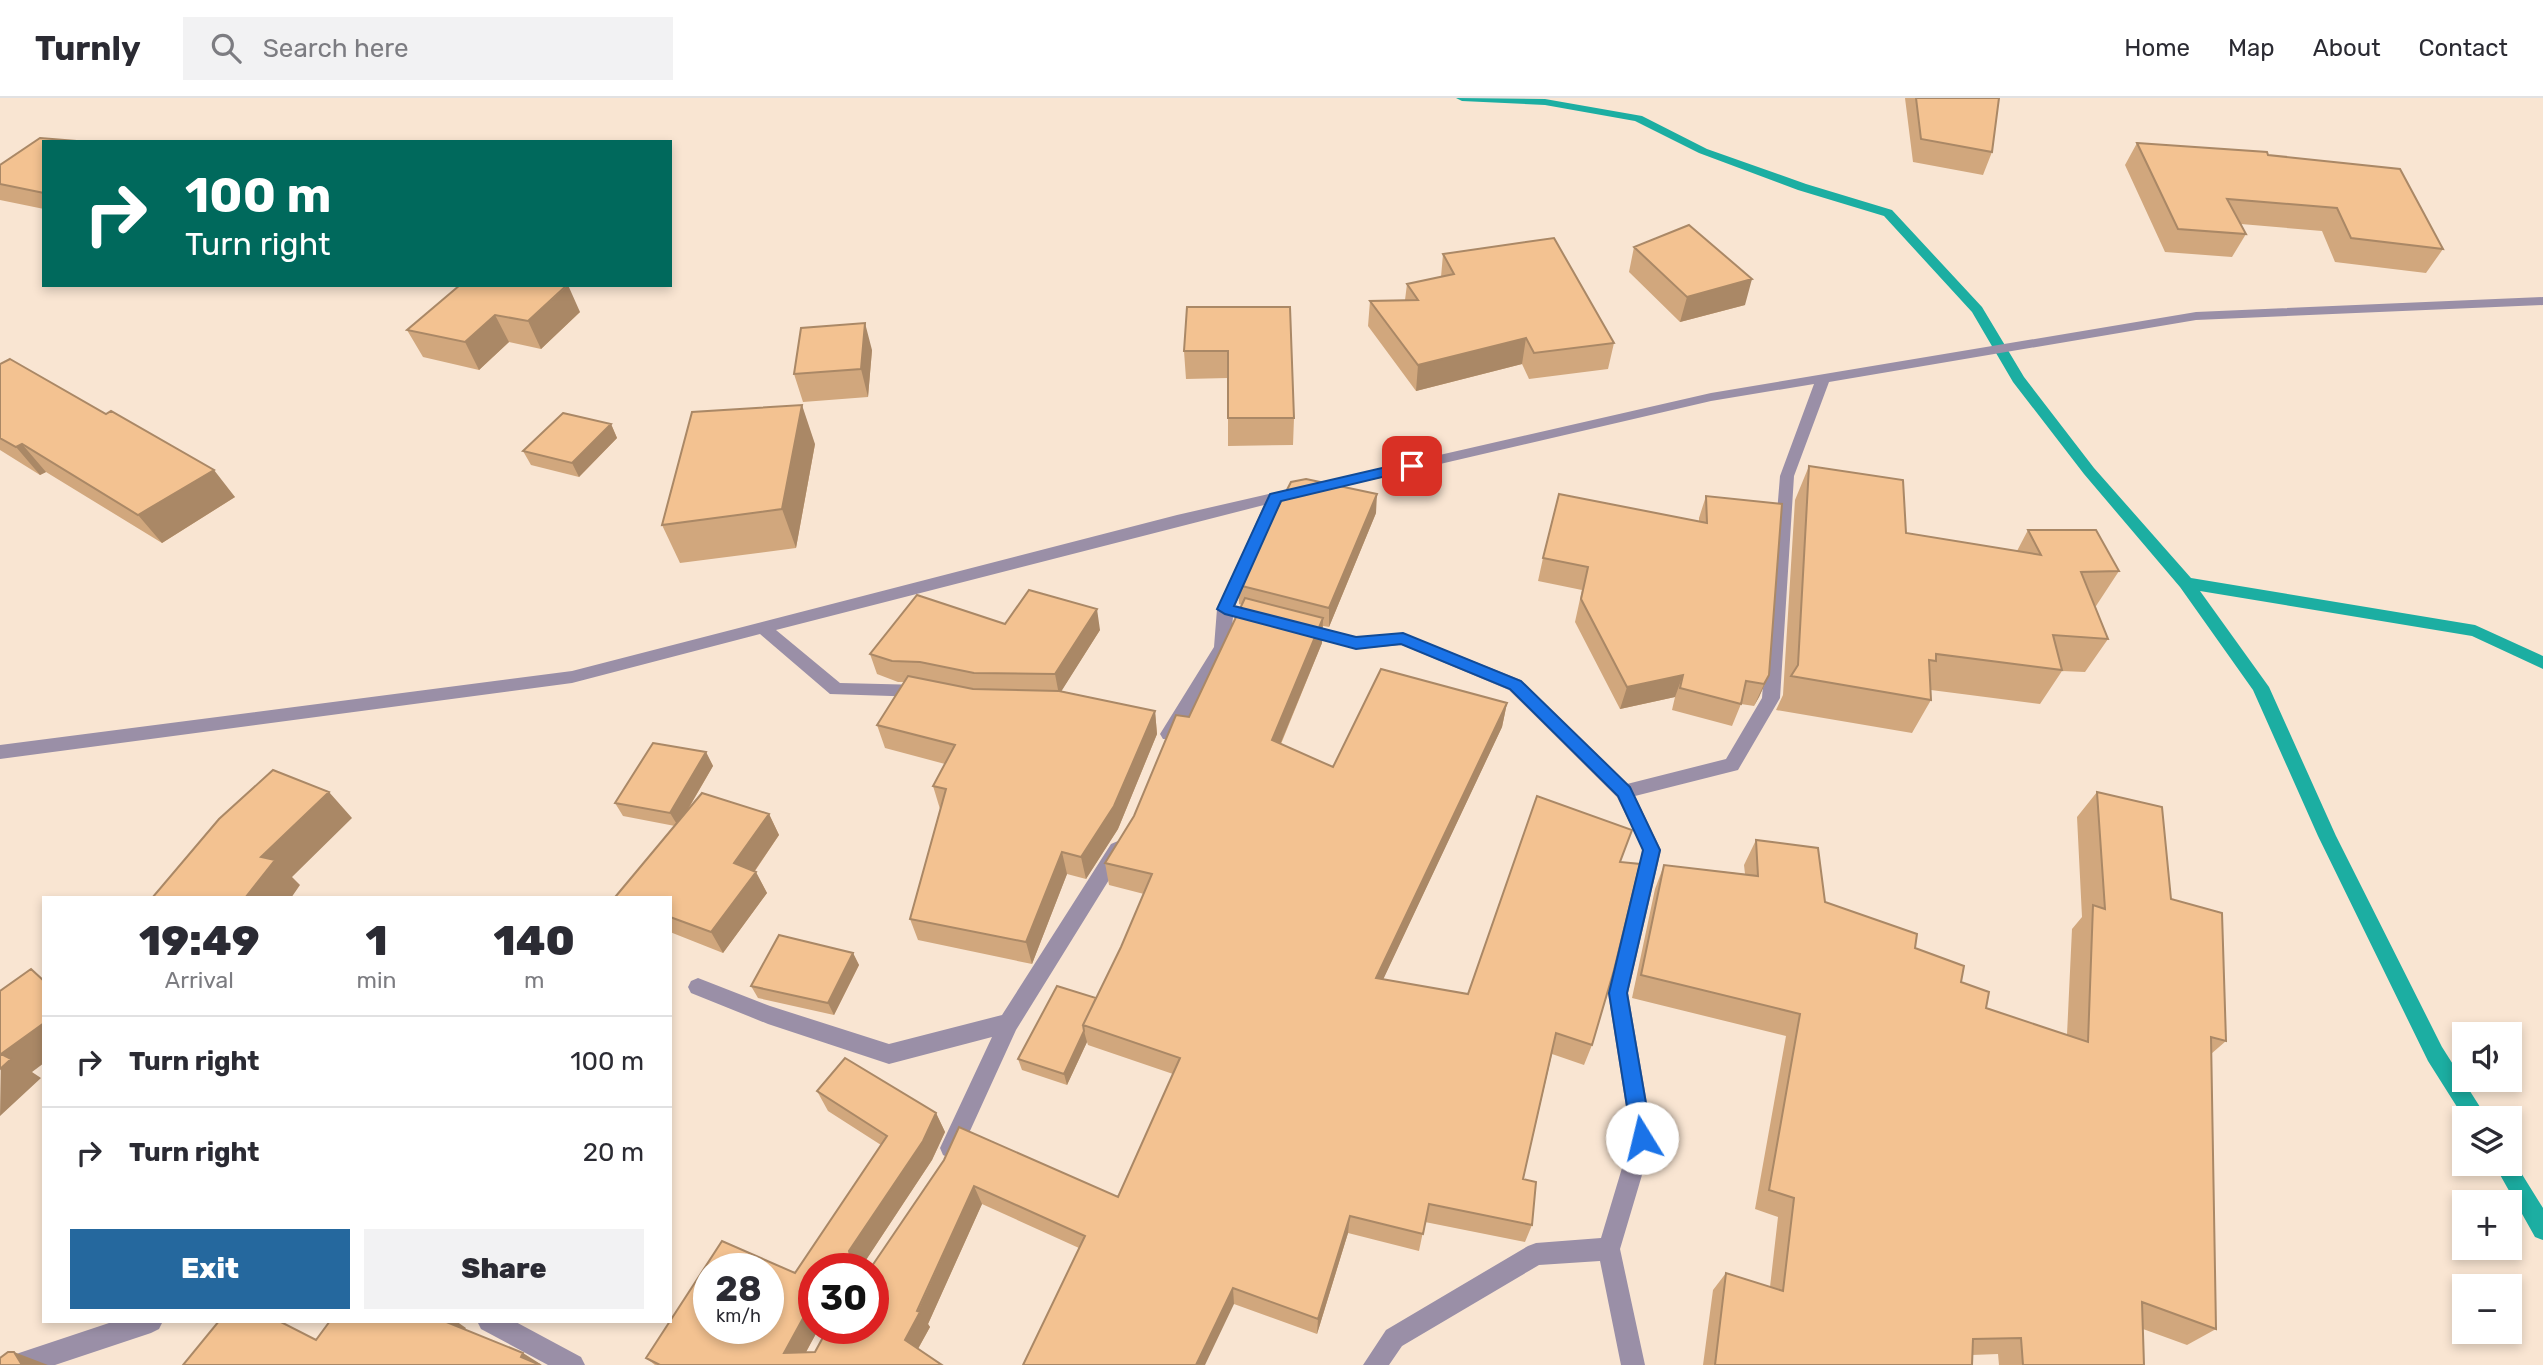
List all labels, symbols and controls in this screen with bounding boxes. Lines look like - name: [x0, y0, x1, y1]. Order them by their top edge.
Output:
- search box: [183, 17, 673, 80]
- text: Turnly: [35, 29, 141, 68]
- icon: search: [207, 29, 245, 67]
- text: Search here: [263, 33, 409, 64]
- text: Home: [2124, 34, 2190, 62]
- text: Map: [2228, 34, 2275, 62]
- text: About: [2313, 34, 2381, 62]
- text: Contact: [2419, 34, 2508, 62]
- text: 100 m: [185, 166, 331, 224]
- icon: right: [70, 168, 161, 259]
- text: Turn right: [185, 225, 330, 263]
- pin: [1382, 436, 1442, 496]
- icon: arrive: [1393, 447, 1431, 485]
- text: 19:49: [139, 916, 259, 966]
- text: 1: [365, 916, 388, 966]
- text: 140: [494, 916, 575, 966]
- text: Arrival: [165, 966, 234, 994]
- text: min: [357, 966, 396, 994]
- text: m: [524, 966, 544, 994]
- map controls: [2452, 1022, 2522, 1344]
- button: sound: [2452, 1022, 2522, 1092]
- icon: right: [70, 1043, 108, 1081]
- text: Turn right: [129, 1046, 259, 1077]
- text: 100 m: [570, 1046, 644, 1077]
- position arrow: [1605, 1101, 1679, 1175]
- button: layers: [2452, 1106, 2522, 1176]
- icon: right: [70, 1134, 108, 1172]
- text: Turn right: [129, 1137, 259, 1168]
- text: 20 m: [583, 1137, 644, 1168]
- button: +: [2452, 1190, 2522, 1260]
- button: Exit: [70, 1229, 350, 1309]
- button: Share: [364, 1229, 644, 1309]
- speed limit sign: 30: [798, 1253, 889, 1344]
- text: 28: [715, 1268, 762, 1310]
- button: −: [2452, 1274, 2522, 1344]
- text: km/h: [716, 1305, 761, 1327]

